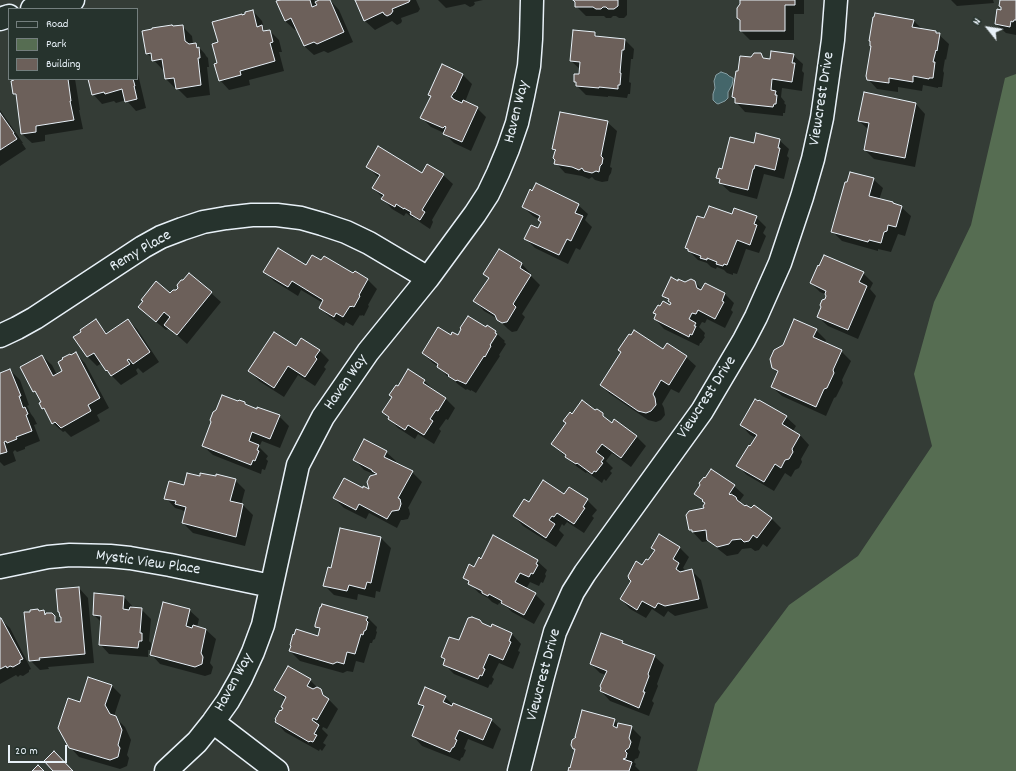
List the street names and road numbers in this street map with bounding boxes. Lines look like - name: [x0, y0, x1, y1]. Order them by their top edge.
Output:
- street label: Viewcrest Drive: [806, 51, 840, 147]
- street label: Haven Way: [501, 79, 535, 145]
- street label: Remy Place: [107, 227, 175, 277]
- street label: Haven Way: [321, 351, 373, 415]
- street label: Viewcrest Drive: [674, 353, 742, 443]
- street label: Mystic View Place: [95, 547, 201, 581]
- street label: Viewcrest Drive: [523, 627, 567, 723]
- street label: Haven Way: [211, 651, 259, 715]

